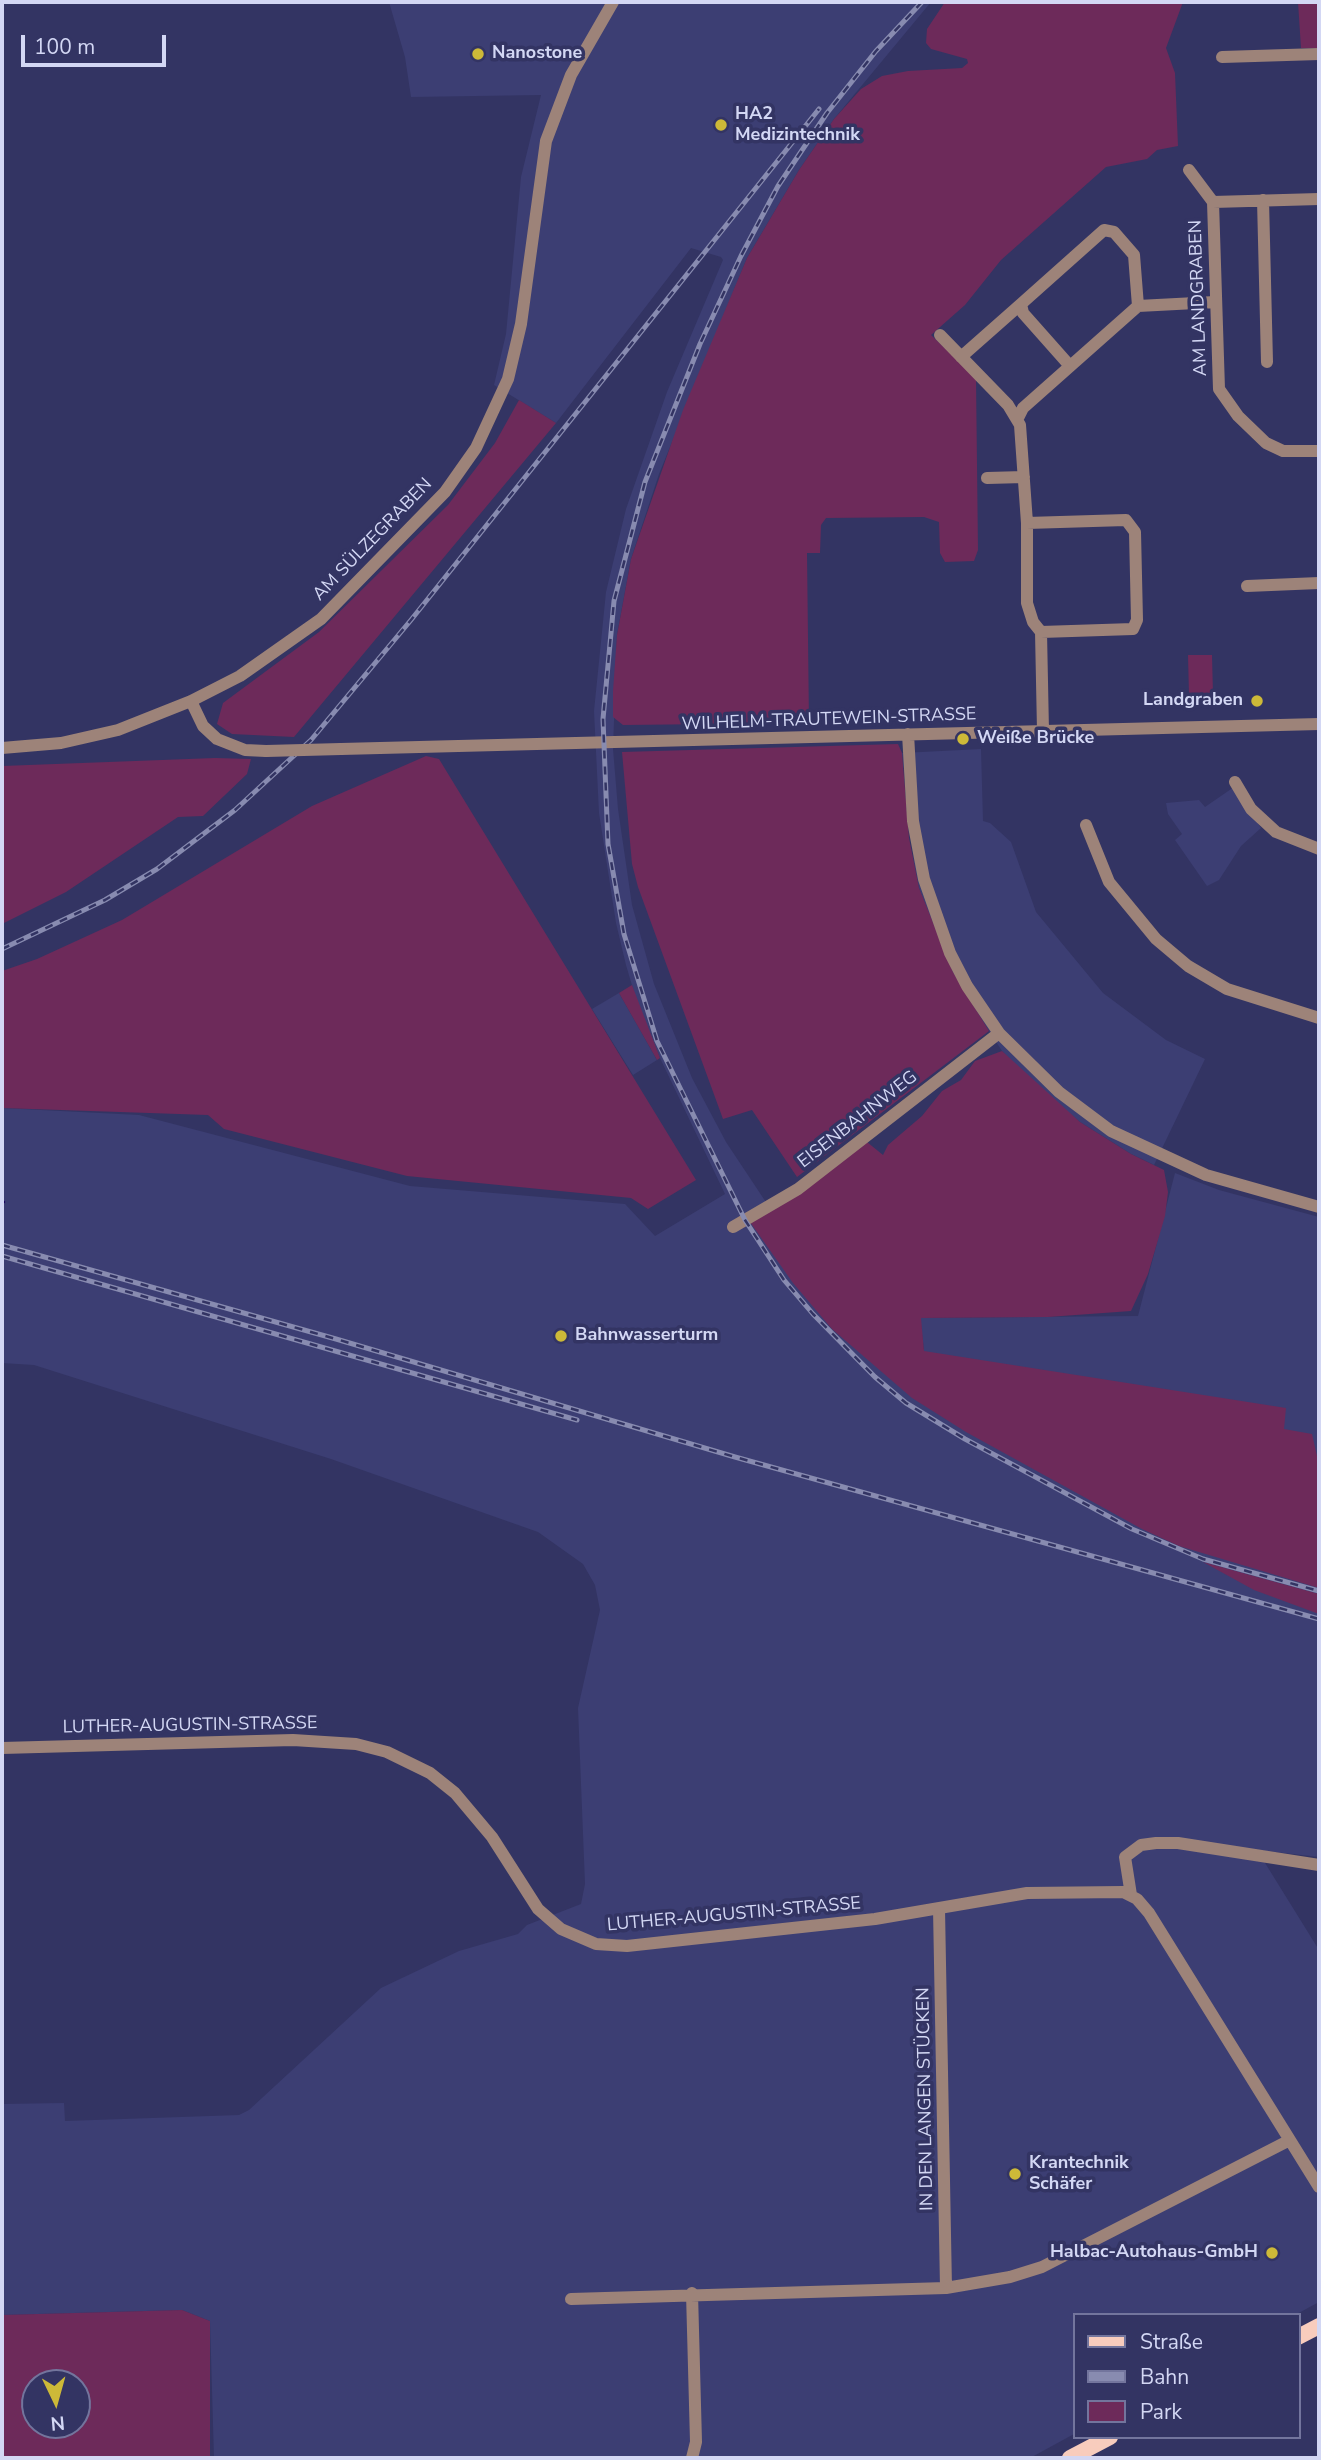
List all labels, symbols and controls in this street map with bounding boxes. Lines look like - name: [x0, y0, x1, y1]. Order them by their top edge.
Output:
- scale bar: [24, 21, 170, 65]
- text: 100 m: [34, 33, 95, 61]
- place label: Nanostone: [492, 43, 582, 65]
- marker: Nanostone: [470, 46, 486, 62]
- place label: HA2 Medizintechnik: [735, 104, 860, 146]
- marker: HA2 Medizintechnik: [713, 117, 729, 133]
- street label: AM LANDGRABEN: [1185, 219, 1213, 377]
- street label: AM SÜLZEGRABEN: [309, 474, 437, 606]
- place label: Landgraben: [1143, 690, 1243, 712]
- marker: Landgraben: [1249, 693, 1265, 709]
- street label: WILHELM-TRAUTEWEIN-STRASSE: [681, 704, 977, 736]
- place label: Weiße Brücke: [977, 728, 1094, 750]
- marker: Weiße Brücke: [955, 731, 971, 747]
- street label: EISENBAHNWEG: [794, 1067, 922, 1173]
- place label: Bahnwasserturm: [575, 1325, 718, 1347]
- marker: Bahnwasserturm: [553, 1328, 569, 1344]
- street label: LUTHER-AUGUSTIN-STRASSE: [62, 1713, 318, 1739]
- street label: LUTHER-AUGUSTIN-STRASSE: [606, 1893, 862, 1937]
- street label: IN DEN LANGEN STÜCKEN: [913, 1987, 939, 2211]
- place label: Krantechnik Schäfer: [1029, 2153, 1129, 2196]
- marker: Krantechnik Schäfer: [1007, 2166, 1023, 2182]
- place label: Halbac-Autohaus-GmbH: [1050, 2242, 1258, 2264]
- marker: Halbac-Autohaus-GmbH: [1264, 2245, 1280, 2261]
- legend: [1072, 2313, 1300, 2439]
- text: Straße: [1140, 2328, 1203, 2356]
- text: Bahn: [1140, 2363, 1189, 2391]
- north arrow: [21, 2369, 91, 2439]
- text: Park: [1140, 2398, 1182, 2426]
- text: N: [49, 2409, 66, 2436]

